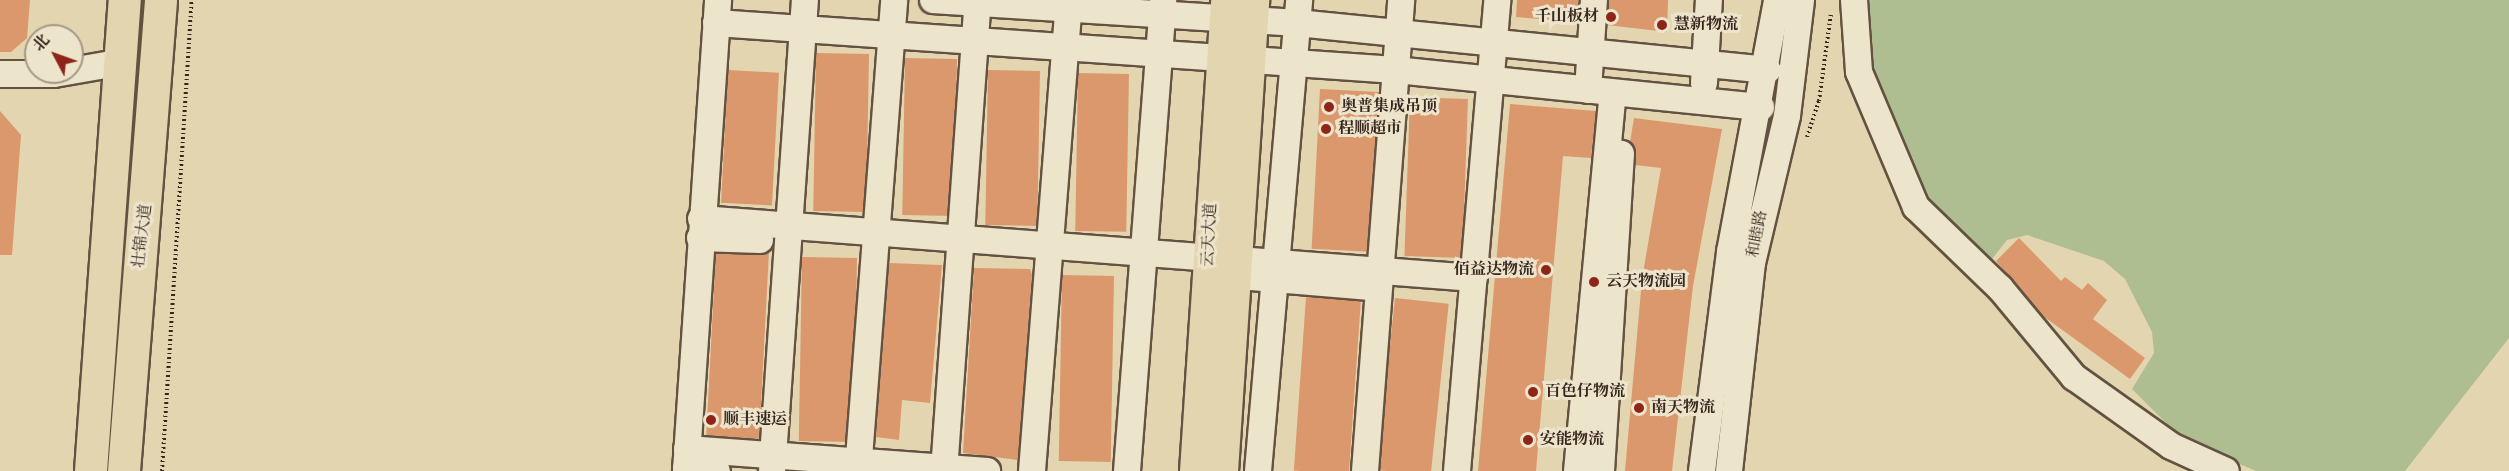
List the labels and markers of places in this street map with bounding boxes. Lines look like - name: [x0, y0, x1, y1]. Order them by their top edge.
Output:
- place label: 千山板材: [1535, 7, 1599, 27]
- marker: 千山板材: [1604, 10, 1618, 24]
- place label: 慧新物流: [1674, 15, 1738, 35]
- marker: 慧新物流: [1655, 18, 1669, 32]
- place label: 奥普集成吊顶: [1341, 97, 1437, 117]
- marker: 奥普集成吊顶: [1322, 100, 1336, 114]
- place label: 程顺超市: [1338, 119, 1402, 139]
- marker: 程顺超市: [1319, 122, 1333, 136]
- place label: 佰益达物流: [1454, 260, 1534, 280]
- marker: 佰益达物流: [1539, 263, 1553, 277]
- place label: 云天物流园: [1606, 272, 1686, 292]
- marker: 云天物流园: [1587, 275, 1601, 289]
- place label: 百色仔物流: [1545, 382, 1625, 402]
- marker: 百色仔物流: [1526, 385, 1540, 399]
- place label: 南天物流: [1651, 398, 1715, 418]
- marker: 南天物流: [1632, 401, 1646, 415]
- place label: 顺丰速运: [723, 410, 787, 430]
- marker: 顺丰速运: [704, 413, 718, 427]
- place label: 安能物流: [1540, 430, 1604, 450]
- marker: 安能物流: [1521, 433, 1535, 447]

